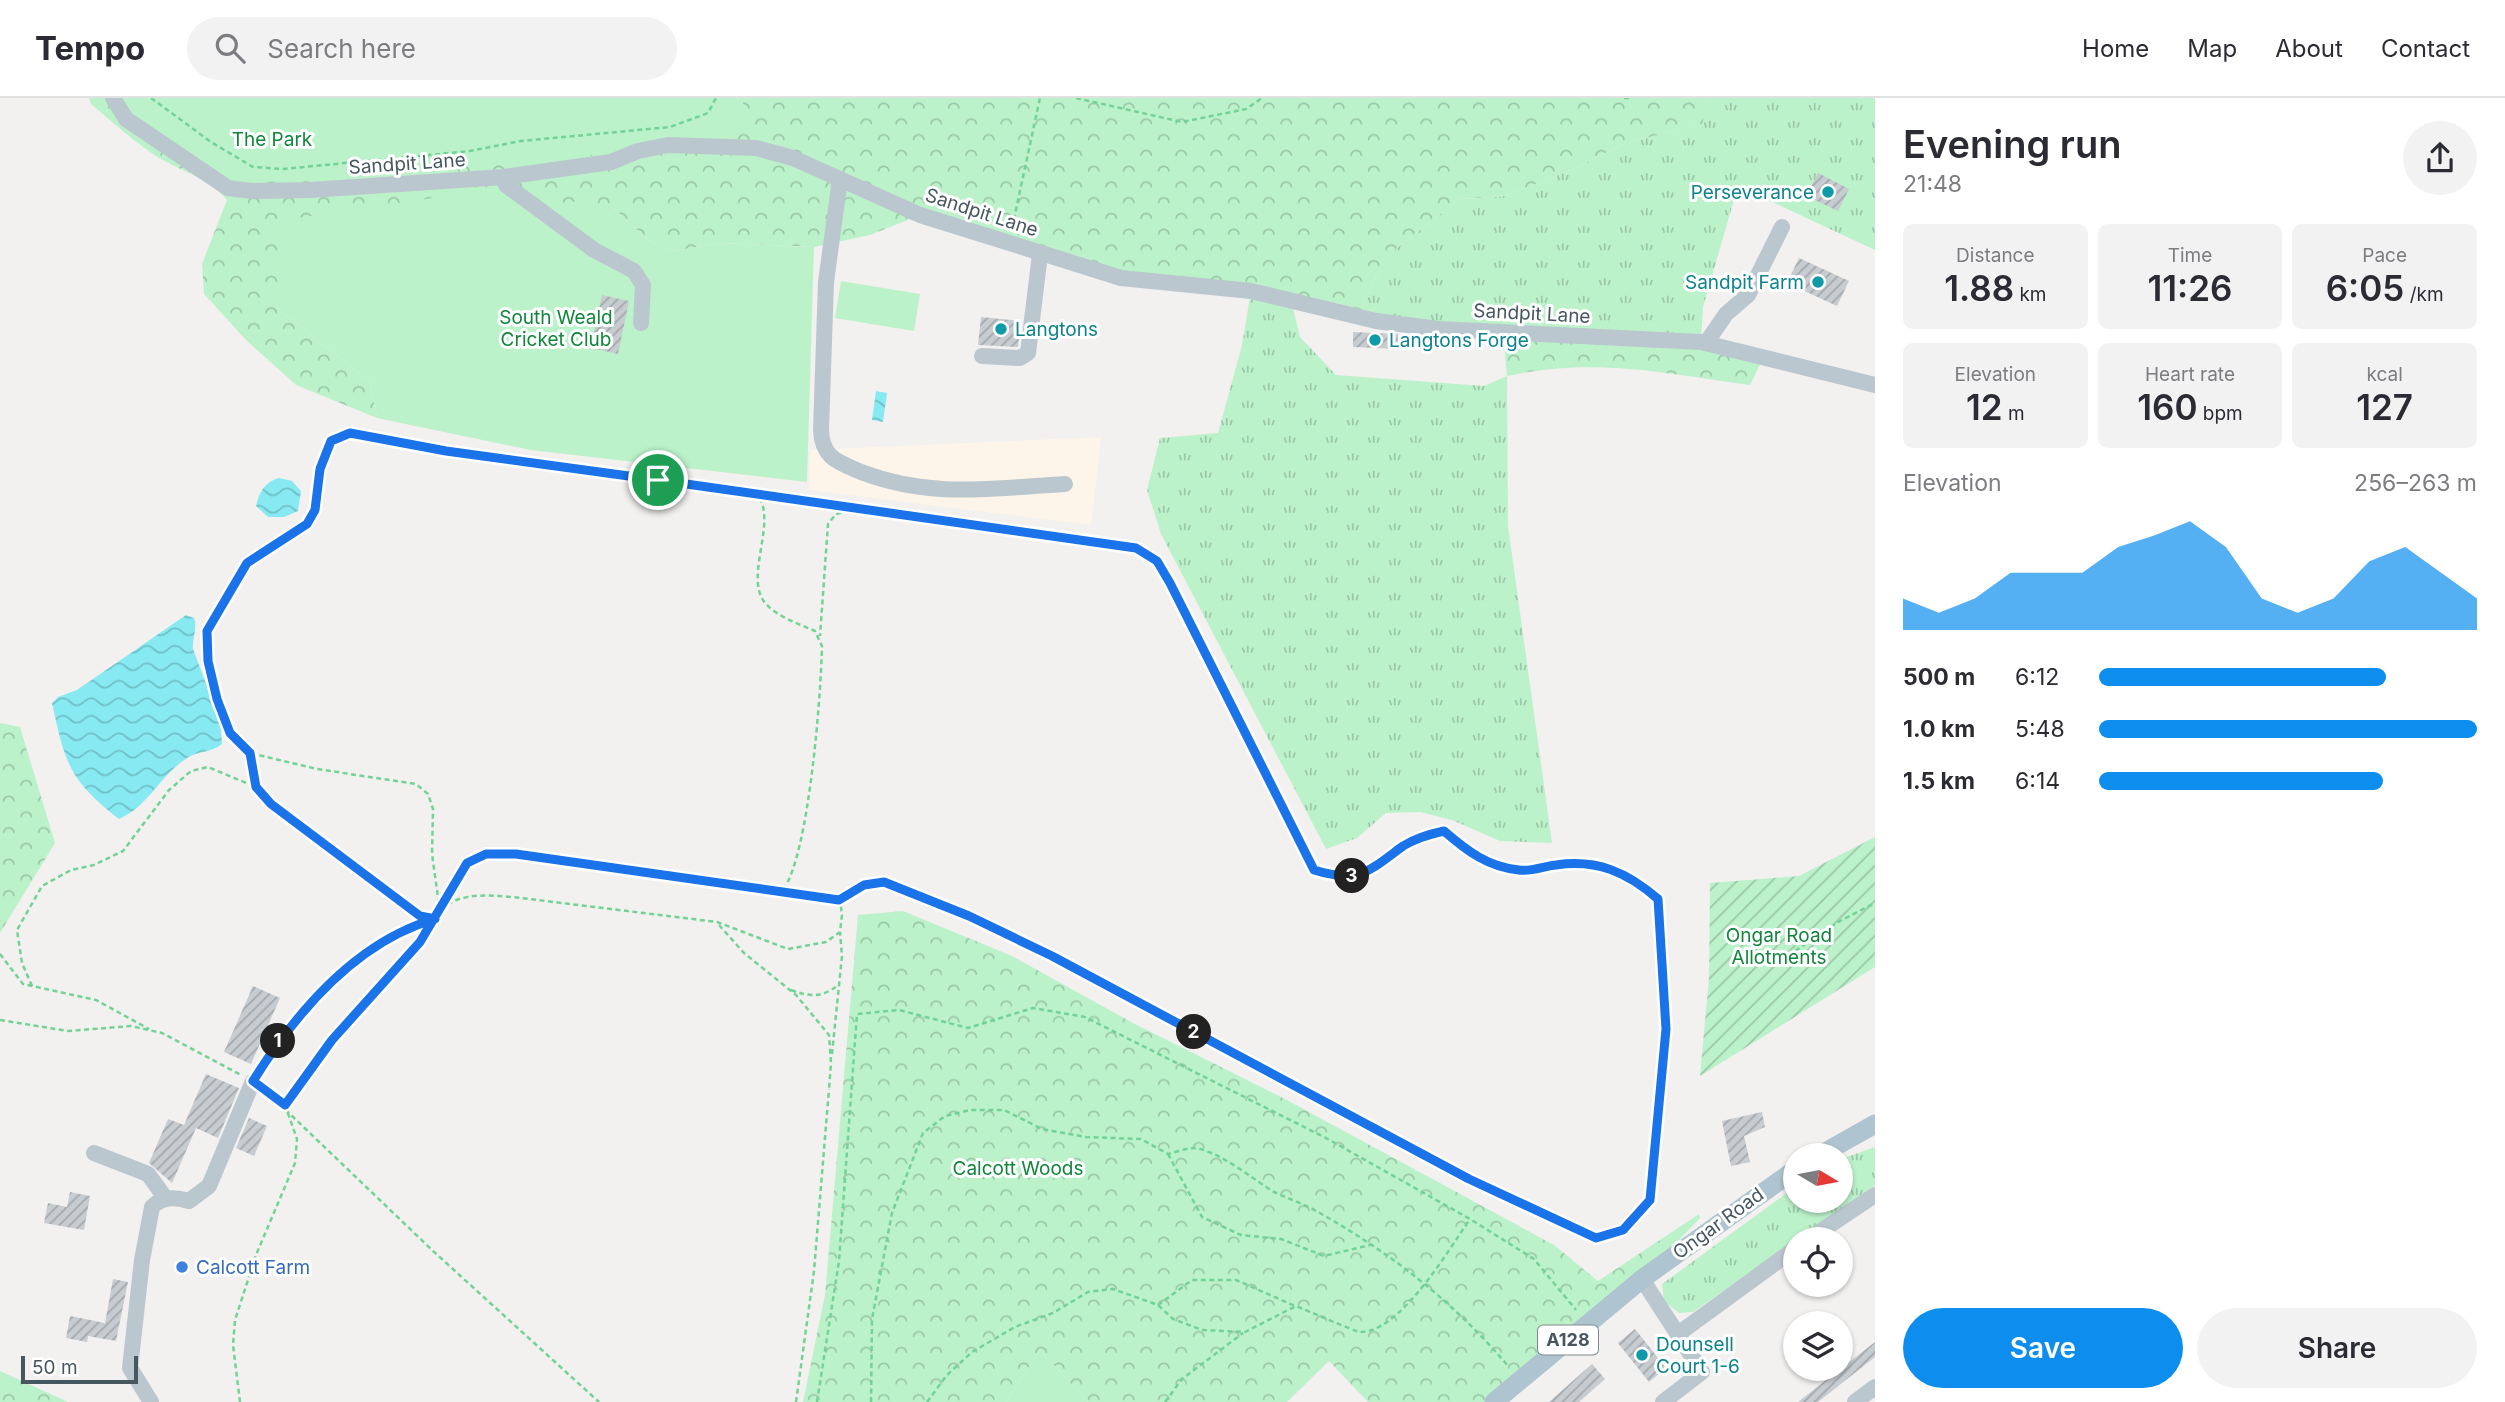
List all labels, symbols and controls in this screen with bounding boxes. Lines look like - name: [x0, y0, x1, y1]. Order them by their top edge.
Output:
- search box: [187, 17, 677, 80]
- text: Tempo: [35, 28, 145, 68]
- icon: search: [211, 29, 249, 67]
- text: Search here: [267, 33, 416, 64]
- text: Home: [2082, 34, 2149, 63]
- text: Map: [2187, 34, 2237, 63]
- text: About: [2275, 34, 2343, 63]
- text: Contact: [2381, 34, 2470, 63]
- text: Evening run: [1903, 121, 2121, 167]
- button: share: [2403, 121, 2477, 195]
- park label: The Park: [232, 128, 313, 151]
- street label: Sandpit Lane: [348, 148, 466, 179]
- text: 21:48: [1903, 170, 1962, 198]
- place label: Perseverance: [1691, 181, 1814, 204]
- street label: Sandpit Lane: [923, 183, 1041, 242]
- marker: Perseverance: [1820, 184, 1836, 200]
- text: Distance: [1956, 244, 2035, 267]
- text: Time: [2168, 244, 2212, 267]
- text: Pace: [2362, 244, 2407, 267]
- text: 1.88: [1944, 267, 2014, 309]
- text: 11:26: [2148, 267, 2232, 309]
- text: 6:05: [2326, 267, 2404, 309]
- place label: Sandpit Farm: [1685, 271, 1804, 294]
- marker: Sandpit Farm: [1810, 274, 1826, 290]
- text: km: [2014, 283, 2046, 306]
- text: /km: [2404, 283, 2444, 306]
- street label: Sandpit Lane: [1473, 299, 1591, 328]
- park label: South Weald Cricket Club: [499, 306, 613, 351]
- place label: Langtons: [1015, 318, 1098, 341]
- marker: Langtons: [993, 321, 1009, 337]
- place label: Langtons Forge: [1389, 329, 1529, 352]
- marker: Langtons Forge: [1367, 332, 1383, 348]
- text: Elevation: [1955, 363, 2036, 386]
- text: Heart rate: [2145, 363, 2235, 386]
- text: kcal: [2367, 363, 2403, 386]
- text: 12: [1966, 386, 2003, 428]
- text: 160: [2137, 386, 2198, 428]
- text: 127: [2356, 386, 2413, 428]
- text: m: [2003, 402, 2025, 425]
- text: bpm: [2198, 402, 2243, 425]
- pin: [628, 450, 688, 510]
- icon: arrive: [639, 461, 677, 499]
- text: Elevation: [1903, 469, 2002, 497]
- text: 256–263 m: [2354, 469, 2477, 497]
- text: 500 m: [1903, 663, 1975, 691]
- text: 6:12: [2015, 663, 2059, 691]
- text: 1.0 km: [1903, 715, 1975, 743]
- text: 5:48: [2015, 715, 2065, 743]
- text: 1.5 km: [1903, 767, 1975, 795]
- text: 6:14: [2015, 767, 2060, 795]
- pin: 3: [1334, 858, 1370, 894]
- text: 3: [1345, 864, 1358, 887]
- park label: Ongar Road Allotments: [1726, 924, 1832, 969]
- pin: 2: [1176, 1014, 1212, 1049]
- text: 2: [1188, 1020, 1199, 1043]
- pin: 1: [260, 1024, 296, 1058]
- text: 1: [273, 1029, 282, 1052]
- north arrow: [1783, 1143, 1853, 1213]
- map controls: [1783, 1143, 1853, 1381]
- park label: Calcott Woods: [953, 1157, 1083, 1180]
- street label: Ongar Road: [1668, 1183, 1768, 1264]
- button: locate: [1783, 1227, 1853, 1297]
- place label: Calcott Farm: [196, 1256, 310, 1279]
- marker: Calcott Farm: [174, 1259, 190, 1275]
- button: Save: [1903, 1308, 2183, 1388]
- button: Share: [2197, 1308, 2477, 1388]
- button: layers: [1783, 1311, 1853, 1381]
- road number: A128: [1538, 1325, 1598, 1354]
- place label: Dounsell Court 1-6: [1656, 1333, 1740, 1378]
- marker: Dounsell Court 1-6: [1634, 1347, 1650, 1363]
- scale bar: [21, 1353, 138, 1385]
- text: 50 m: [32, 1356, 78, 1379]

